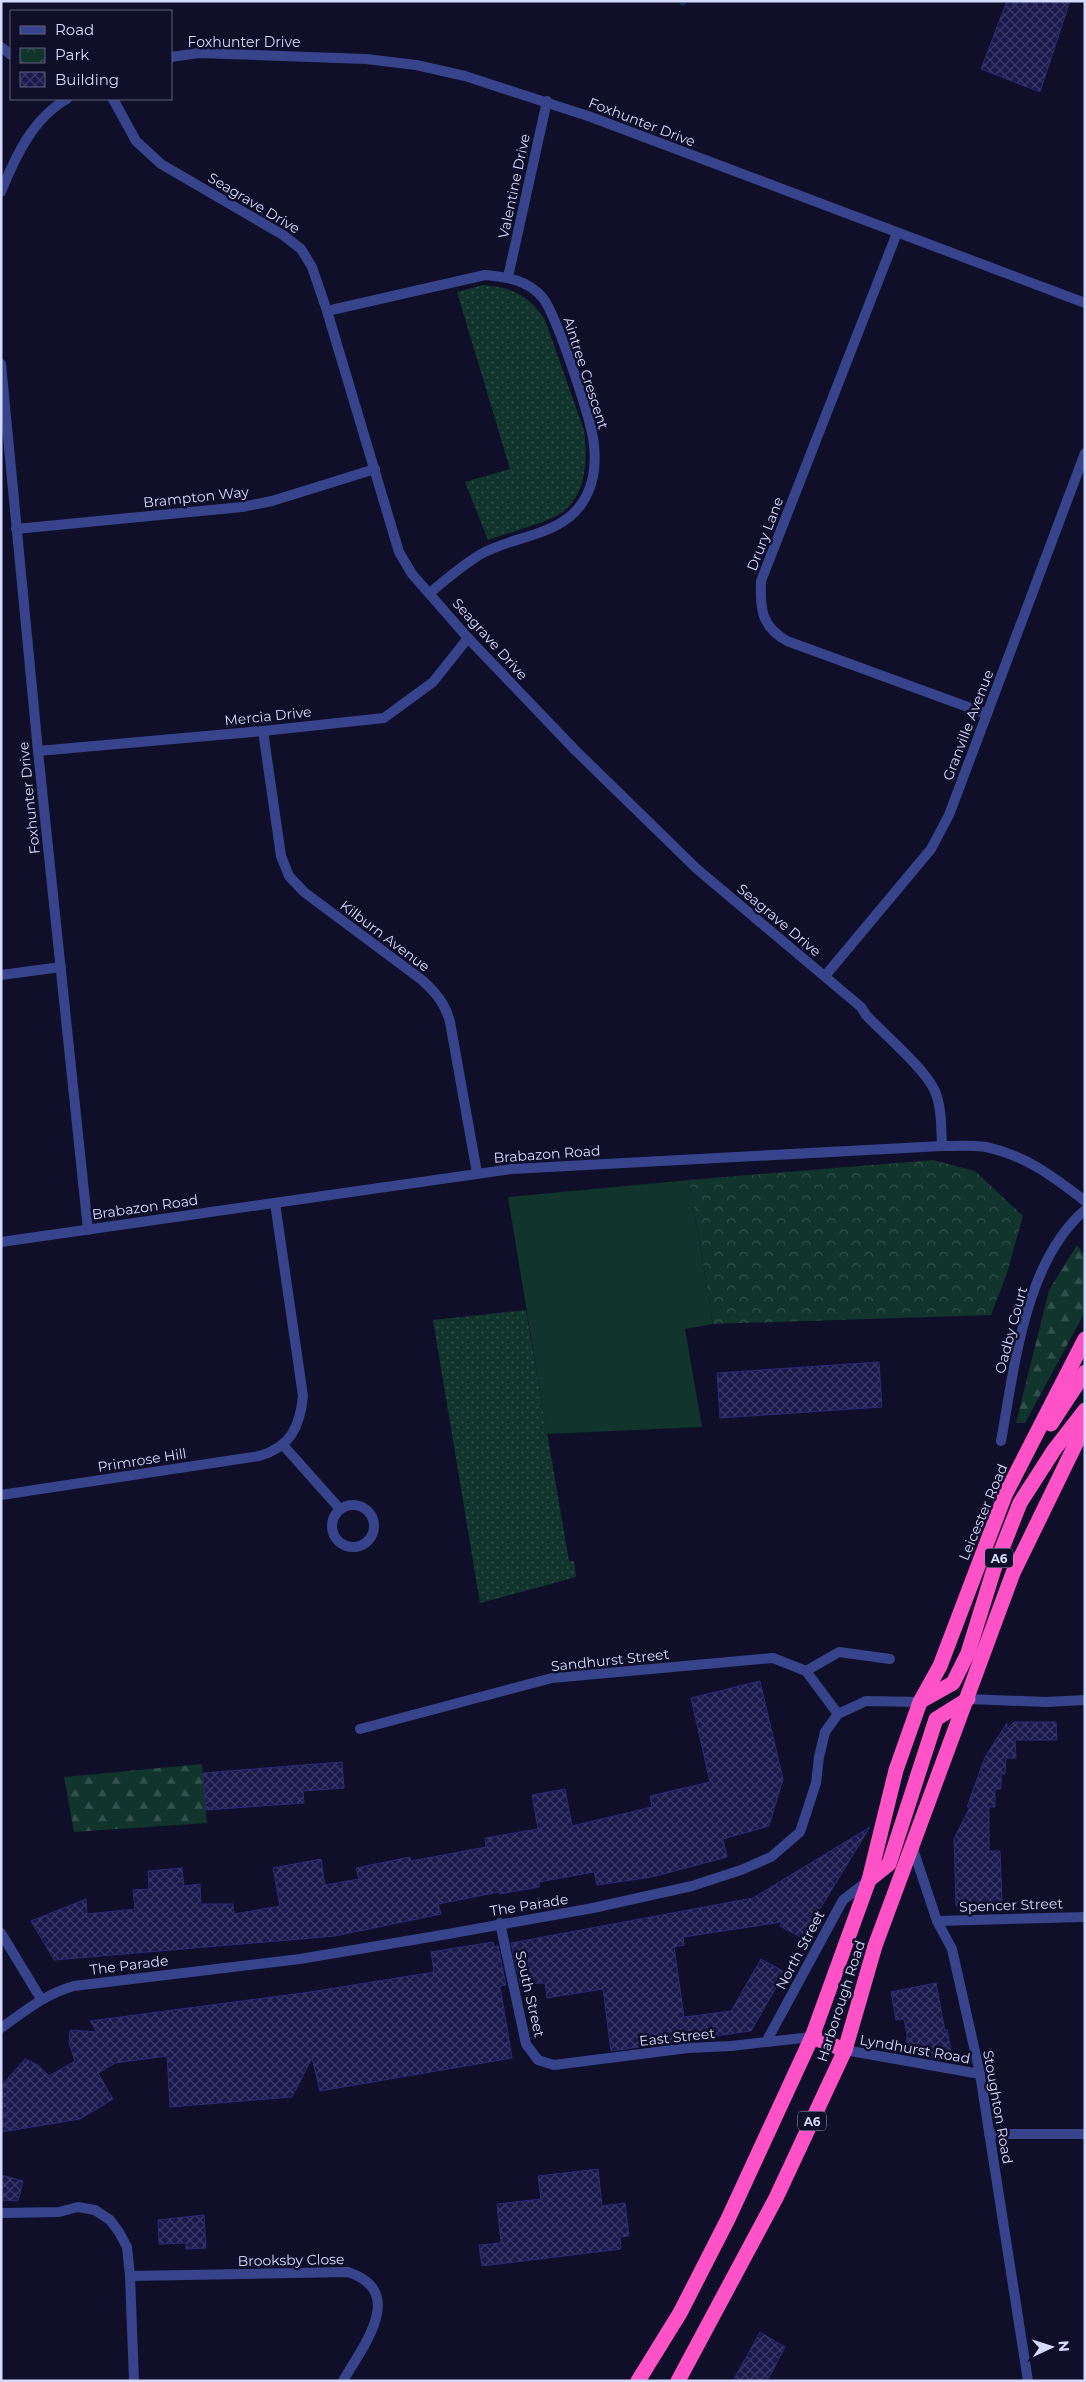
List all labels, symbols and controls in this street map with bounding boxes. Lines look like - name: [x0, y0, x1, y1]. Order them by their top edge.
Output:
- legend: [10, 10, 172, 100]
- text: Road: [55, 20, 94, 39]
- street label: Foxhunter Drive: [188, 33, 300, 51]
- text: Park: [55, 45, 89, 64]
- text: Building: [55, 70, 119, 89]
- street label: Foxhunter Drive: [586, 93, 698, 151]
- street label: Valentine Drive: [494, 132, 534, 240]
- street label: Seagrave Drive: [205, 168, 303, 238]
- street label: Aintree Crescent: [559, 315, 613, 432]
- street label: Brampton Way: [142, 482, 250, 511]
- street label: Drury Lane: [743, 494, 787, 574]
- street label: Seagrave Drive: [449, 594, 531, 684]
- street label: Granville Avenue: [939, 667, 997, 783]
- street label: Mercia Drive: [224, 702, 312, 730]
- street label: Foxhunter Drive: [14, 741, 44, 855]
- street label: Seagrave Drive: [733, 880, 825, 960]
- street label: Kilburn Avenue: [337, 896, 433, 976]
- street label: Brabazon Road: [493, 1141, 601, 1167]
- street label: Brabazon Road: [91, 1191, 199, 1223]
- street label: Oadby Court: [991, 1284, 1031, 1375]
- street label: Primrose Hill: [96, 1444, 188, 1476]
- street label: Leicester Road: [955, 1461, 1011, 1563]
- road number: A6: [985, 1549, 1013, 1568]
- street label: Sandhurst Street: [550, 1645, 670, 1675]
- street label: The Parade: [489, 1890, 569, 1920]
- street label: Spencer Street: [959, 1894, 1064, 1916]
- street label: North Street: [772, 1907, 829, 1993]
- street label: Harborough Road: [813, 1938, 869, 2064]
- street label: South Street: [511, 1949, 549, 2039]
- street label: The Parade: [89, 1951, 169, 1979]
- street label: East Street: [638, 2024, 716, 2050]
- street label: Lyndhurst Road: [858, 2030, 972, 2068]
- street label: Stoughton Road: [979, 2049, 1017, 2165]
- road number: A6: [798, 2112, 826, 2130]
- street label: Brooksby Close: [237, 2250, 345, 2270]
- north arrow: [1026, 2322, 1076, 2372]
- text: N: [1055, 2340, 1073, 2352]

